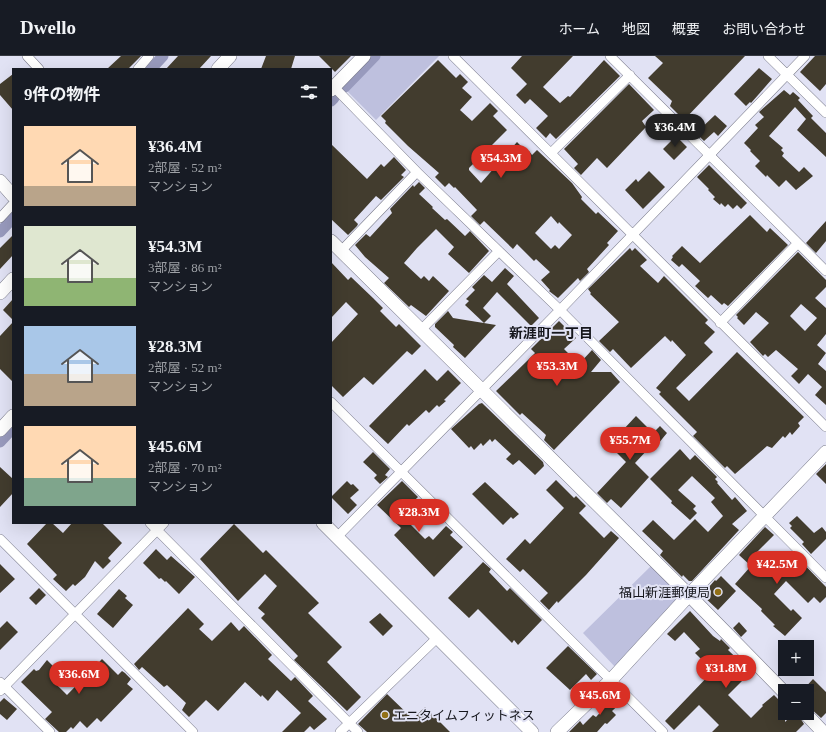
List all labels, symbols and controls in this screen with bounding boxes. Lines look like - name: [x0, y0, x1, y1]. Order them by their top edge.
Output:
- text: Dwello: [20, 17, 76, 38]
- text: ホーム: [558, 22, 600, 37]
- text: 地図: [622, 22, 650, 37]
- text: 概要: [672, 22, 700, 37]
- text: お問い合わせ: [722, 22, 806, 37]
- icon: filters: [298, 81, 320, 103]
- text: 9件の物件: [24, 85, 101, 104]
- pin: ¥36.4M: [642, 114, 708, 148]
- text: ¥36.4M: [654, 119, 696, 134]
- text: ¥36.4M: [148, 137, 202, 156]
- icon: home: [56, 142, 104, 190]
- pin: ¥54.3M: [468, 145, 534, 179]
- text: ¥54.3M: [480, 150, 522, 165]
- text: 2部屋 · 52 m²: [148, 160, 222, 175]
- text: マンション: [148, 179, 213, 194]
- text: ¥54.3M: [148, 237, 202, 256]
- icon: home: [56, 242, 104, 290]
- text: 3部屋 · 86 m²: [148, 260, 222, 275]
- text: マンション: [148, 279, 213, 294]
- district label: 新涯町一丁目: [509, 326, 593, 341]
- text: ¥28.3M: [148, 337, 202, 356]
- icon: home: [56, 342, 104, 390]
- pin: ¥53.3M: [524, 353, 590, 387]
- text: ¥53.3M: [536, 358, 578, 373]
- text: 2部屋 · 52 m²: [148, 360, 222, 375]
- text: マンション: [148, 379, 213, 394]
- pin: ¥55.7M: [597, 427, 663, 461]
- text: ¥55.7M: [609, 432, 651, 447]
- text: ¥45.6M: [148, 437, 202, 456]
- icon: home: [56, 442, 104, 490]
- text: 2部屋 · 70 m²: [148, 460, 222, 475]
- text: マンション: [148, 479, 213, 494]
- pin: ¥28.3M: [386, 499, 452, 533]
- text: ¥28.3M: [398, 504, 440, 519]
- pin: ¥42.5M: [744, 551, 810, 585]
- text: ¥42.5M: [756, 556, 798, 571]
- place label: 福山新涯郵便局: [619, 585, 710, 600]
- marker: 福山新涯郵便局: [713, 587, 723, 597]
- map controls: [778, 640, 814, 720]
- button: +: [778, 640, 814, 676]
- pin: ¥31.8M: [693, 655, 759, 689]
- text: ¥31.8M: [705, 660, 747, 675]
- pin: ¥36.6M: [46, 661, 112, 695]
- text: ¥36.6M: [58, 666, 100, 681]
- pin: ¥45.6M: [567, 682, 633, 716]
- button: −: [778, 684, 814, 720]
- text: ¥45.6M: [579, 687, 621, 702]
- place label: エニタイムフィットネス: [393, 708, 535, 723]
- marker: エニタイムフィットネス: [380, 710, 390, 720]

